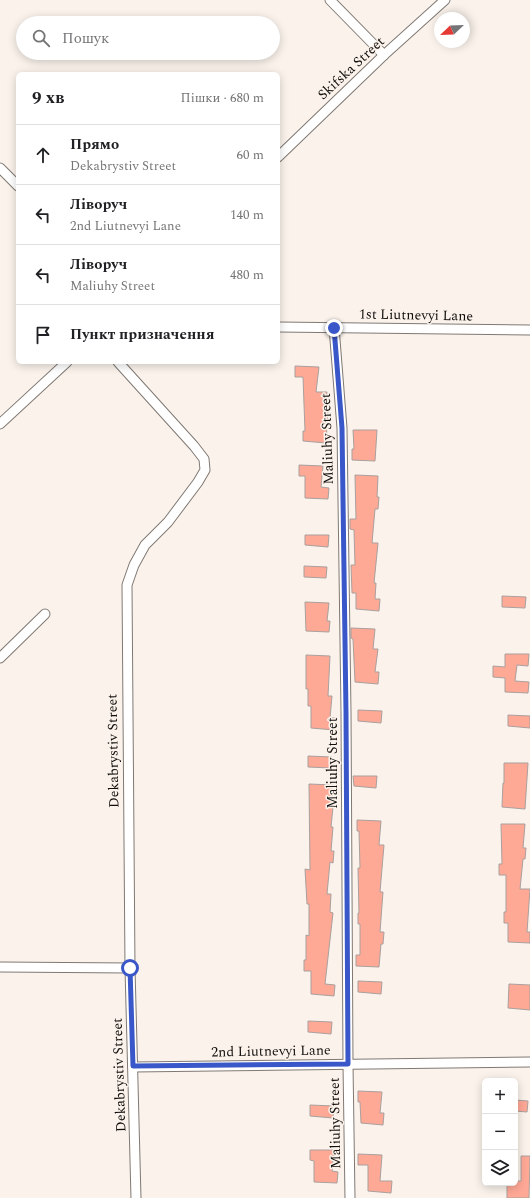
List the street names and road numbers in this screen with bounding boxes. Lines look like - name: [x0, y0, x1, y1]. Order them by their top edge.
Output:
- street label: Skifska Street: [313, 31, 389, 105]
- street label: 1st Liutnevyi Lane: [359, 304, 474, 327]
- street label: Maliuhy Street: [315, 393, 339, 485]
- street label: Dekabrystiv Street: [102, 694, 124, 808]
- street label: Maliuhy Street: [322, 717, 343, 809]
- street label: Dekabrystiv Street: [107, 1017, 131, 1132]
- street label: 2nd Liutnevyi Lane: [211, 1039, 331, 1063]
- street label: Maliuhy Street: [324, 1077, 346, 1169]

